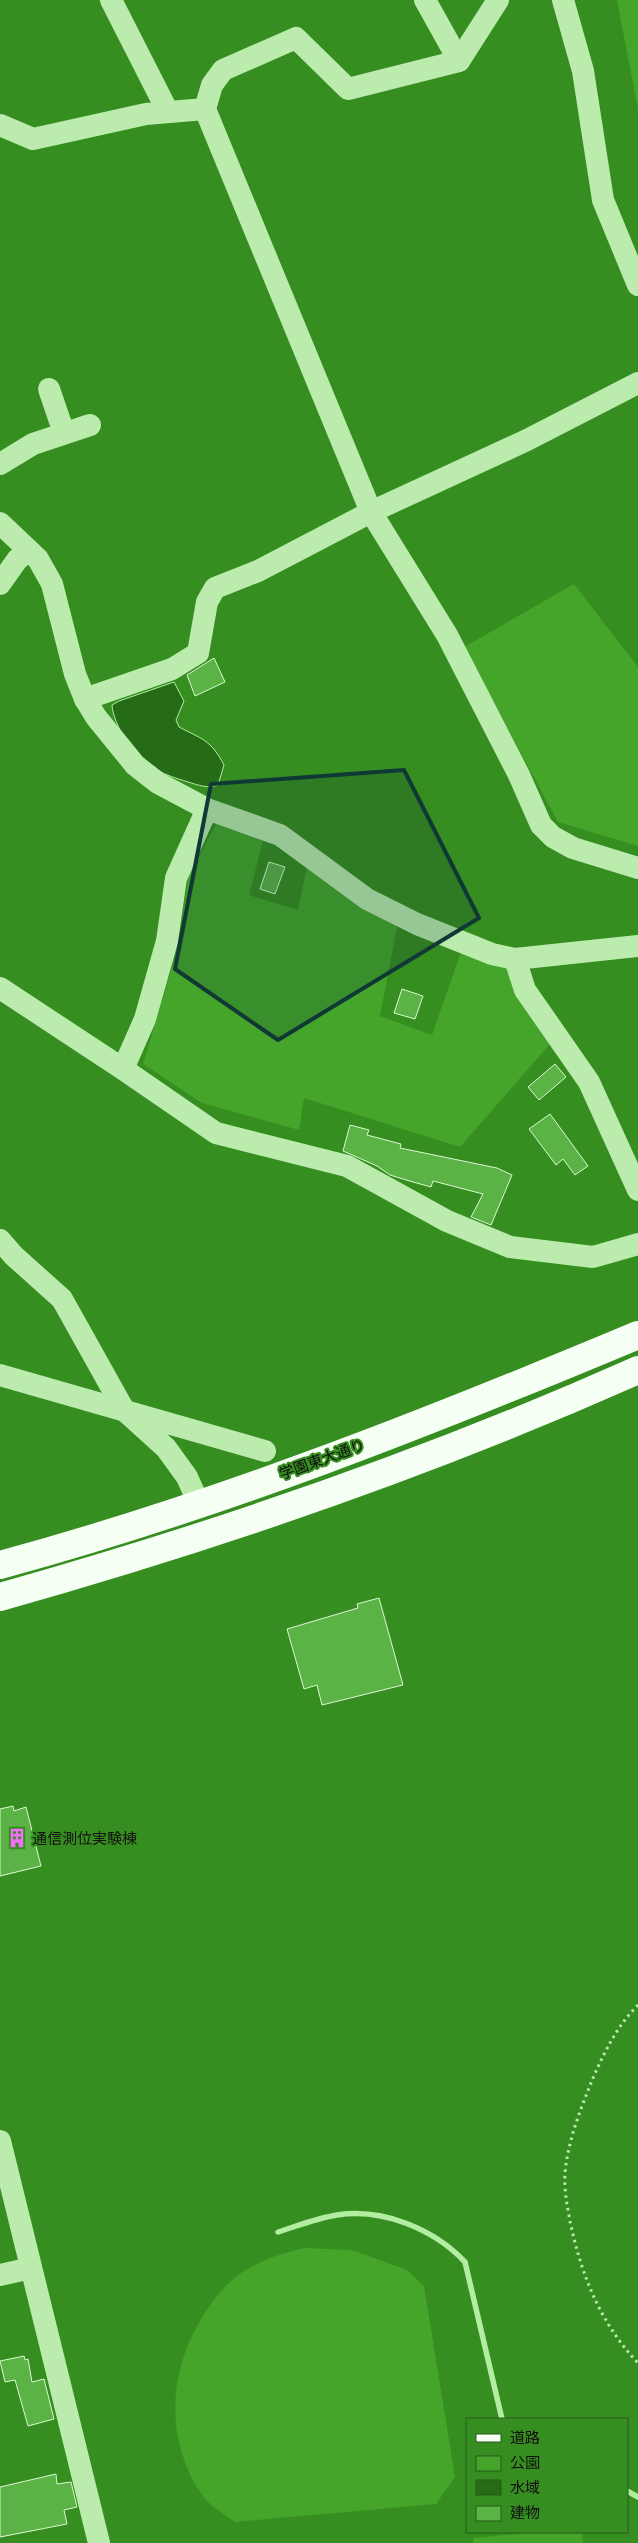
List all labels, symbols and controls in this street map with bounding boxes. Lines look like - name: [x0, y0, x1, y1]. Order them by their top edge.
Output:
- street label: 学園東大通り: [277, 1436, 367, 1482]
- building icon: 通信測位実験棟: [6, 1827, 28, 1849]
- place label: 通信測位実験棟: [32, 1830, 137, 1847]
- legend: [466, 2418, 628, 2533]
- text: 道路: [510, 2429, 540, 2446]
- text: 公園: [510, 2454, 540, 2471]
- text: 水域: [510, 2479, 540, 2496]
- text: 建物: [510, 2504, 540, 2521]

